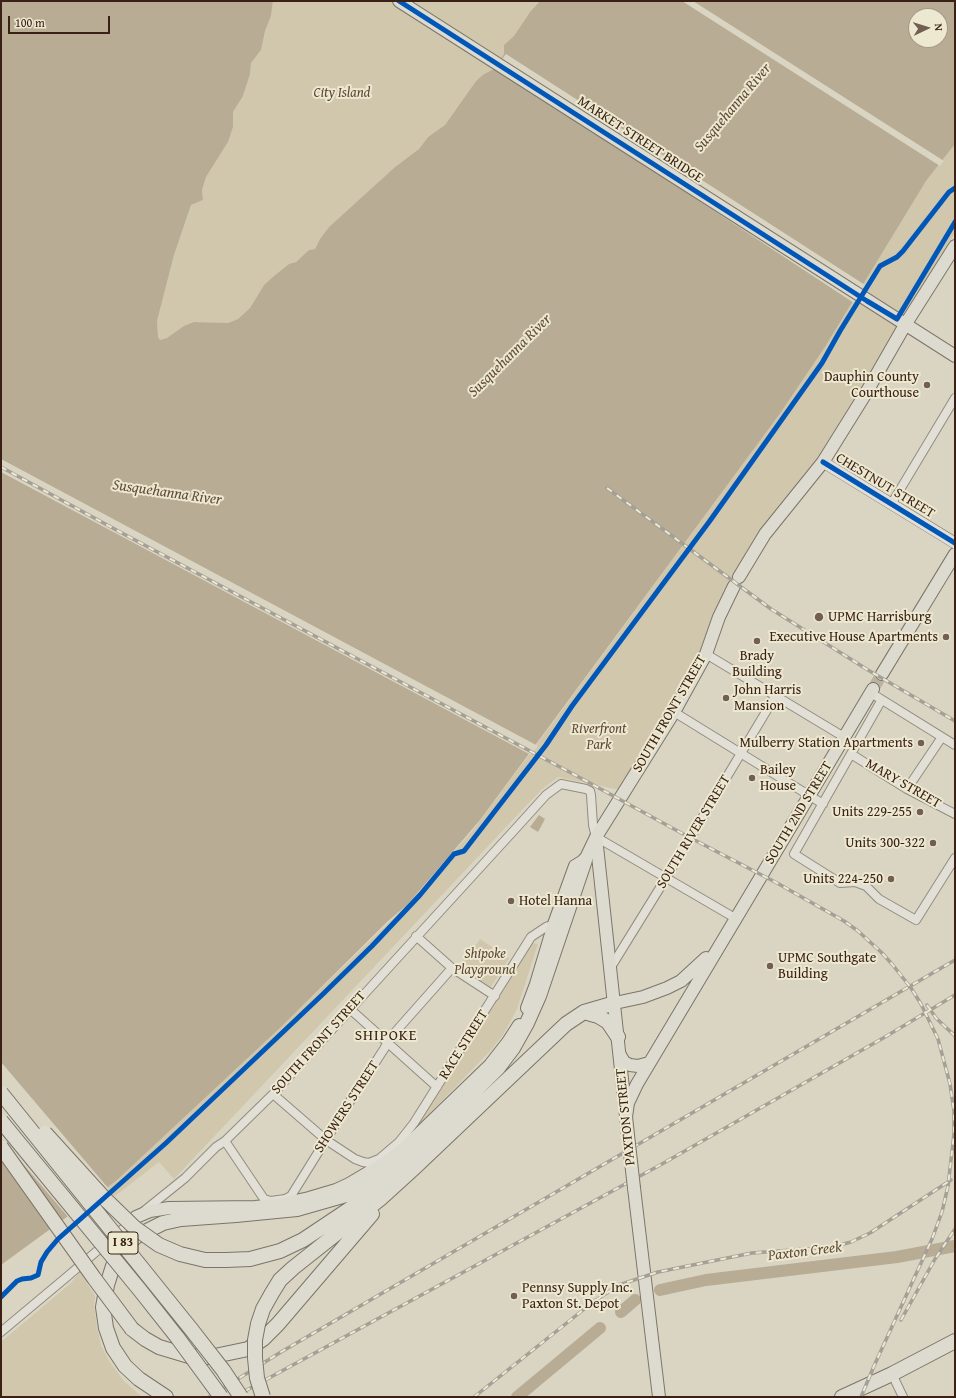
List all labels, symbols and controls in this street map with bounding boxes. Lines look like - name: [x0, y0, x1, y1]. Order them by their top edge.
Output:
- scale bar: [10, 8, 112, 34]
- north arrow: [908, 8, 948, 48]
- text: 100 m: [15, 14, 45, 31]
- text: N: [931, 23, 947, 31]
- water label: Susquehanna River: [691, 60, 775, 156]
- park label: City Island: [314, 85, 370, 101]
- street label: MARKET STREET BRIDGE: [574, 93, 706, 187]
- water label: Susquehanna River: [465, 311, 555, 401]
- place label: Dauphin County Courthouse: [824, 369, 919, 402]
- marker: Dauphin County Courthouse: [922, 380, 932, 390]
- street label: CHESTNUT STREET: [832, 450, 938, 522]
- water label: Susquehanna River: [111, 476, 223, 510]
- place label: UPMC Harrisburg: [828, 609, 931, 625]
- marker: UPMC Harrisburg: [813, 611, 825, 623]
- place label: Executive House Apartments: [770, 629, 938, 645]
- marker: Executive House Apartments: [941, 632, 951, 642]
- marker: Brady Building: [752, 636, 762, 646]
- place label: Brady Building: [732, 648, 782, 680]
- street label: SOUTH FRONT STREET: [629, 652, 711, 776]
- place label: John Harris Mansion: [734, 682, 801, 714]
- marker: John Harris Mansion: [721, 693, 731, 703]
- park label: Riverfront Park: [572, 721, 626, 754]
- place label: Mulberry Station Apartments: [740, 735, 913, 751]
- marker: Mulberry Station Apartments: [916, 738, 926, 748]
- street label: MARY STREET: [862, 756, 944, 812]
- street label: SOUTH 2ND STREET: [762, 759, 836, 867]
- place label: Bailey House: [760, 762, 796, 794]
- street label: SOUTH RIVER STREET: [654, 772, 734, 892]
- marker: Bailey House: [747, 773, 757, 783]
- place label: Units 229-255: [832, 804, 912, 820]
- marker: Units 229-255: [915, 807, 925, 817]
- place label: Units 300-322: [845, 835, 925, 851]
- marker: Units 300-322: [928, 838, 938, 848]
- place label: Units 224-250: [803, 871, 883, 887]
- marker: Units 224-250: [886, 874, 896, 884]
- place label: Hotel Hanna: [519, 893, 592, 909]
- marker: Hotel Hanna: [506, 896, 516, 906]
- park label: Shipoke Playground: [454, 946, 516, 978]
- place label: UPMC Southgate Building: [778, 950, 876, 982]
- marker: UPMC Southgate Building: [765, 961, 775, 971]
- street label: SOUTH FRONT STREET: [268, 988, 370, 1098]
- street label: RACE STREET: [436, 1007, 492, 1083]
- district label: SHIPOKE: [355, 1027, 417, 1045]
- street label: SHOWERS STREET: [311, 1058, 383, 1156]
- street label: PAXTON STREET: [613, 1068, 639, 1166]
- road number: I 83: [108, 1232, 138, 1254]
- water label: Paxton Creek: [767, 1239, 843, 1265]
- place label: Pennsy Supply Inc. Paxton St. Depot: [522, 1280, 633, 1312]
- marker: Pennsy Supply Inc. Paxton St. Depot: [509, 1291, 519, 1301]

